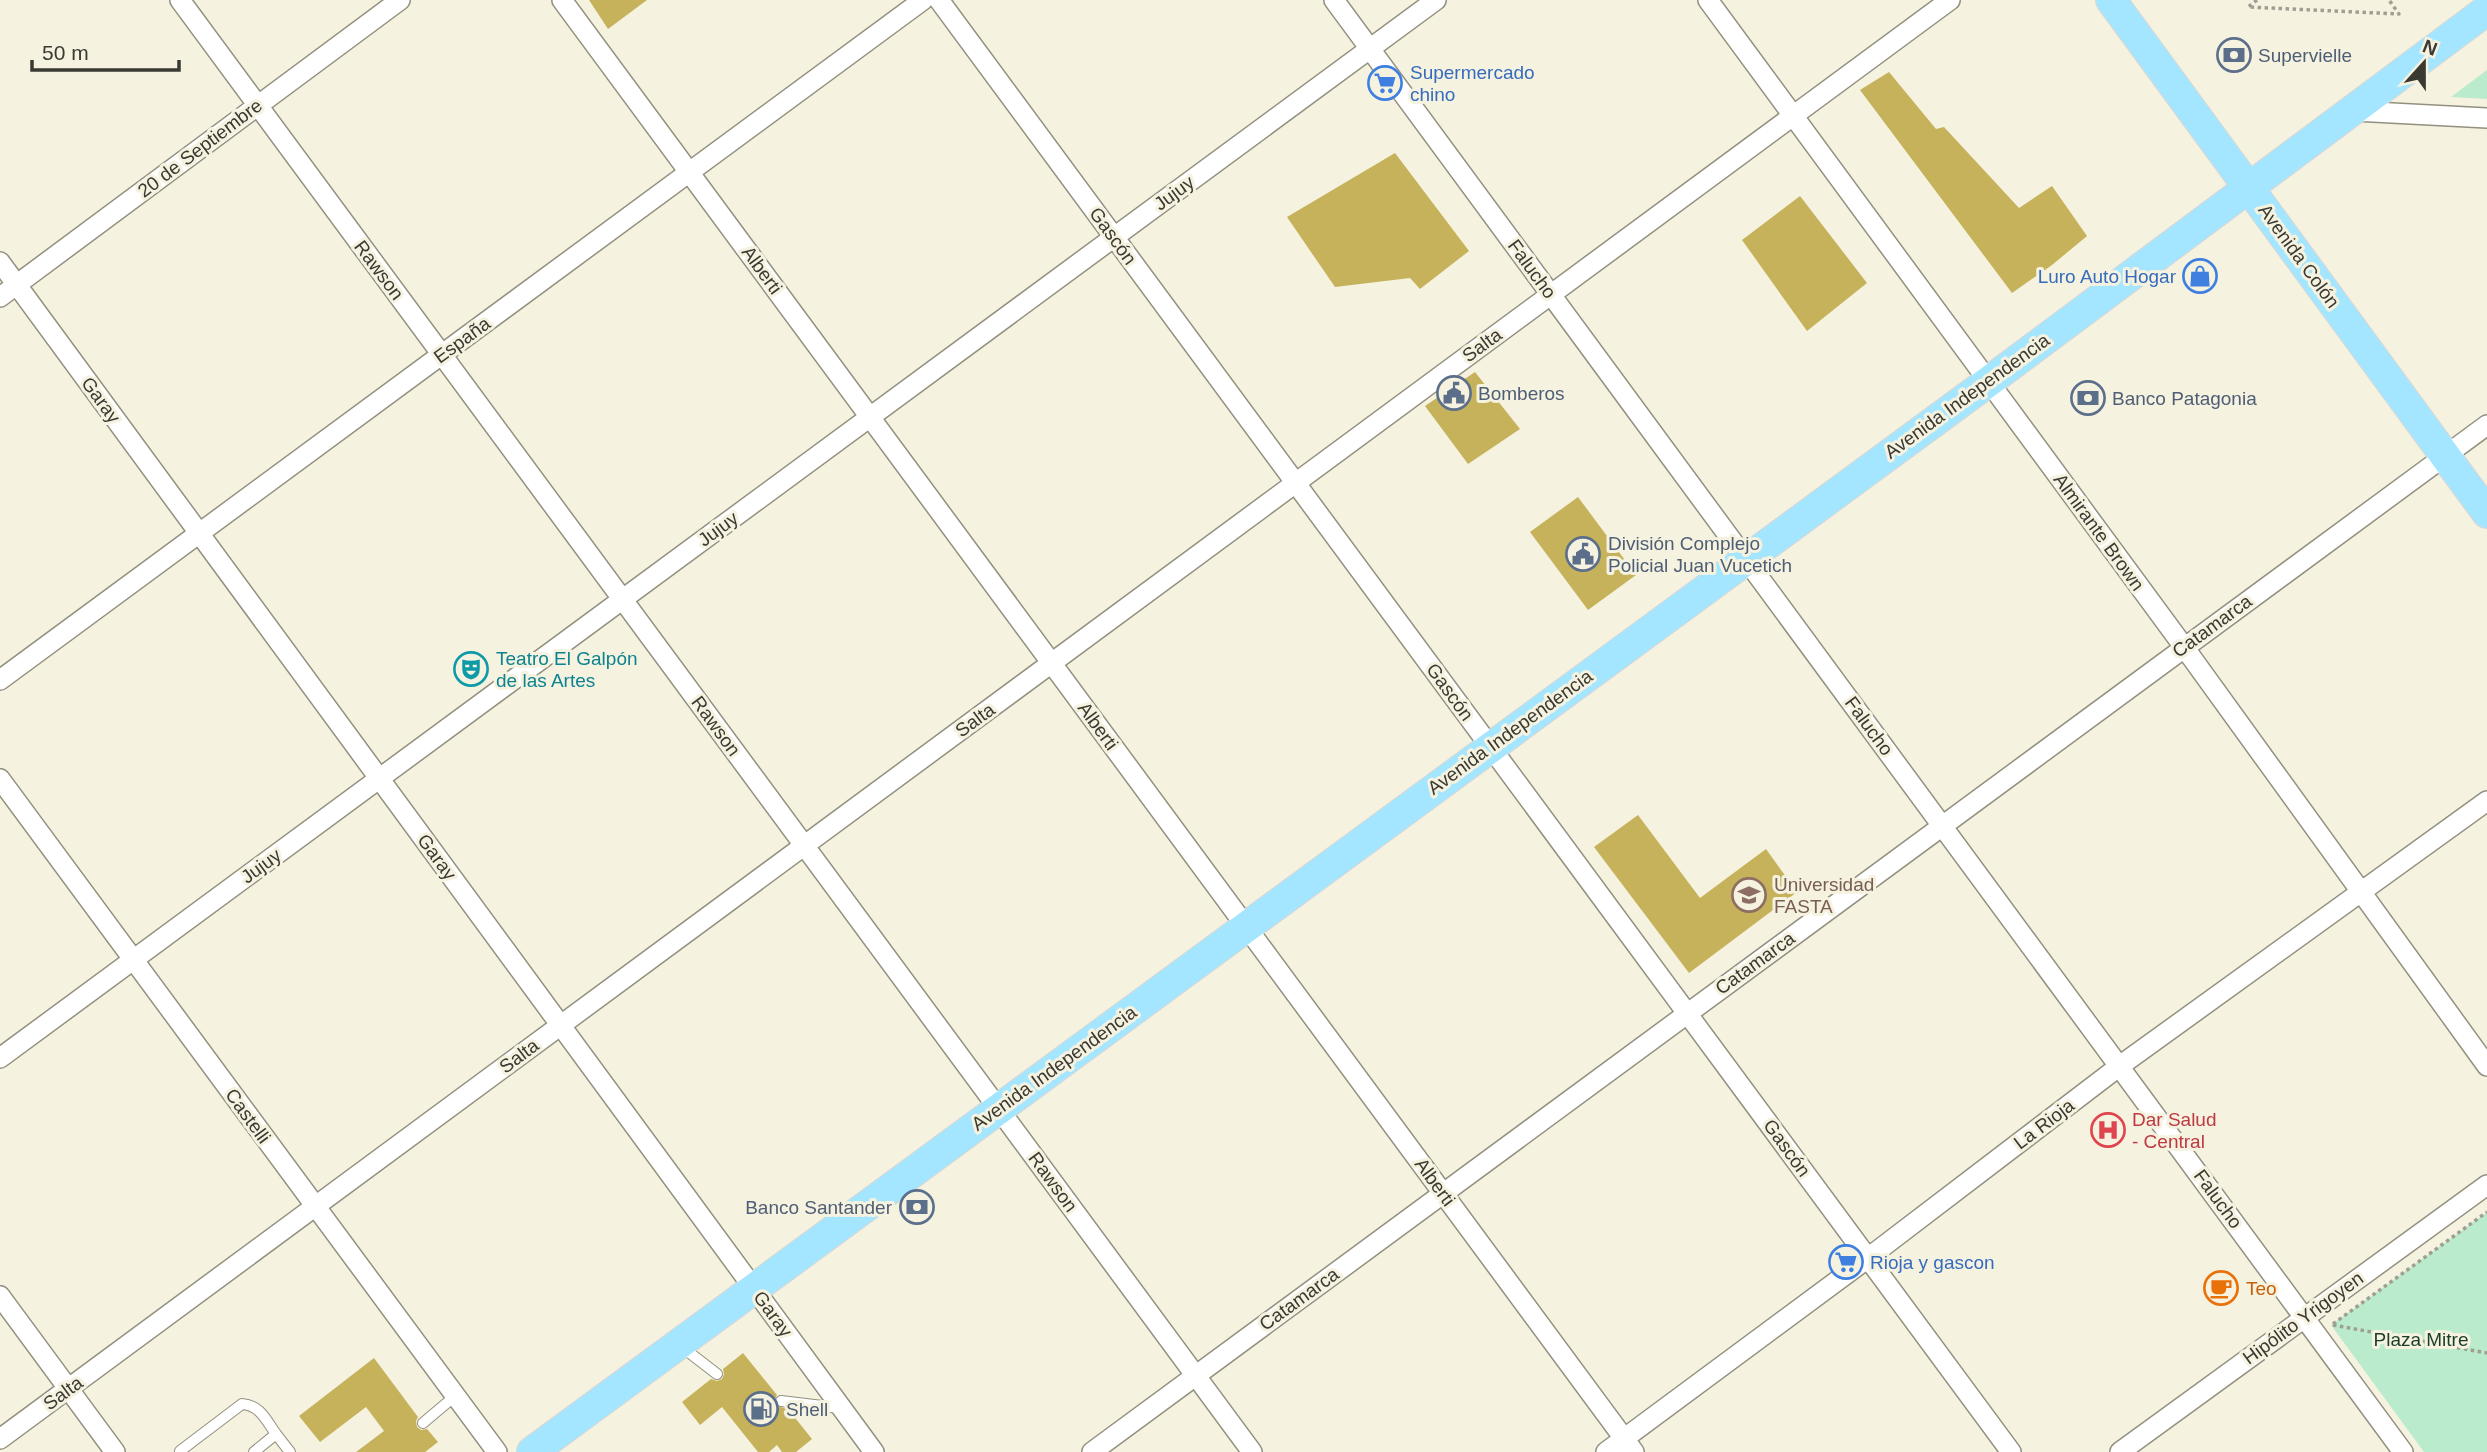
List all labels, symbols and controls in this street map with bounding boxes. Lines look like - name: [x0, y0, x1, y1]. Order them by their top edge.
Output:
- scale bar: [32, 28, 178, 72]
- north arrow: [2389, 28, 2459, 98]
- text: N: [2420, 35, 2440, 60]
- bank icon: Supervielle: [2215, 36, 2253, 74]
- text: 50 m: [42, 41, 89, 64]
- place label: Supervielle: [2258, 45, 2352, 66]
- place label: Supermercado chino: [1410, 62, 1535, 105]
- supermarket icon: Supermercado chino: [1366, 64, 1404, 102]
- street label: 20 de Septiembre: [134, 94, 266, 202]
- street label: Jujuy: [1150, 171, 1199, 215]
- street label: Avenida Colón: [2254, 200, 2344, 312]
- street label: Gascón: [1085, 203, 1141, 269]
- street label: Falucho: [1504, 235, 1560, 303]
- street label: Rawson: [350, 236, 408, 304]
- street label: Alberti: [738, 242, 786, 298]
- shop icon: Luro Auto Hogar: [2181, 257, 2219, 295]
- place label: Luro Auto Hogar: [2038, 266, 2177, 287]
- street label: España: [430, 312, 495, 367]
- street label: Salta: [1458, 324, 1506, 366]
- street label: Avenida Independencia: [1881, 329, 2054, 463]
- street label: Garay: [77, 373, 125, 428]
- public building icon: Bomberos: [1435, 374, 1473, 412]
- bank icon: Banco Patagonia: [2069, 379, 2107, 417]
- place label: Bomberos: [1478, 383, 1565, 404]
- place label: Banco Patagonia: [2112, 388, 2257, 409]
- street label: Almirante Brown: [2050, 469, 2148, 595]
- street label: Jujuy: [694, 507, 743, 551]
- place label: División Complejo Policial Juan Vucetich: [1608, 533, 1792, 576]
- public building icon: División Complejo Policial Juan Vucetich: [1564, 535, 1602, 573]
- street label: Catamarca: [2168, 590, 2256, 662]
- place label: Teatro El Galpón de las Artes: [496, 648, 638, 691]
- theatre icon: Teatro El Galpón de las Artes: [452, 650, 490, 688]
- street label: Gascón: [1422, 659, 1478, 725]
- street label: Avenida Independencia: [1424, 665, 1597, 799]
- street label: Rawson: [687, 692, 745, 760]
- street label: Falucho: [1841, 692, 1897, 760]
- street label: Alberti: [1074, 698, 1122, 754]
- street label: Salta: [951, 699, 999, 741]
- street label: Garay: [413, 830, 461, 885]
- street label: Jujuy: [237, 844, 286, 888]
- place label: Universidad FASTA: [1774, 874, 1874, 917]
- school or university icon: Universidad FASTA: [1730, 876, 1768, 914]
- street label: Catamarca: [1711, 927, 1799, 999]
- street label: Avenida Independencia: [968, 1001, 1141, 1135]
- street label: Salta: [495, 1034, 543, 1077]
- street label: Castelli: [221, 1085, 275, 1147]
- street label: La Rioja: [2010, 1094, 2078, 1153]
- place label: Dar Salud - Central: [2132, 1109, 2217, 1152]
- hospital icon: Dar Salud - Central: [2089, 1111, 2127, 1149]
- street label: Gascón: [1759, 1115, 1815, 1181]
- street label: Rawson: [1024, 1148, 1082, 1216]
- street label: Alberti: [1411, 1154, 1459, 1210]
- street label: Falucho: [2190, 1165, 2246, 1233]
- bank icon: Banco Santander: [898, 1188, 936, 1226]
- place label: Banco Santander: [745, 1197, 893, 1218]
- supermarket icon: Rioja y gascon: [1827, 1243, 1865, 1281]
- place label: Rioja y gascon: [1870, 1252, 1995, 1273]
- street label: Catamarca: [1255, 1263, 1343, 1335]
- street label: Hipólito Yrigoyen: [2239, 1267, 2367, 1369]
- cafe icon: Teo: [2202, 1269, 2240, 1307]
- place label: Teo: [2246, 1278, 2277, 1299]
- street label: Garay: [749, 1287, 797, 1342]
- park label: Plaza Mitre: [2373, 1329, 2469, 1350]
- street label: Salta: [39, 1372, 87, 1414]
- fuel station icon: Shell: [742, 1390, 780, 1428]
- place label: Shell: [786, 1399, 828, 1420]

